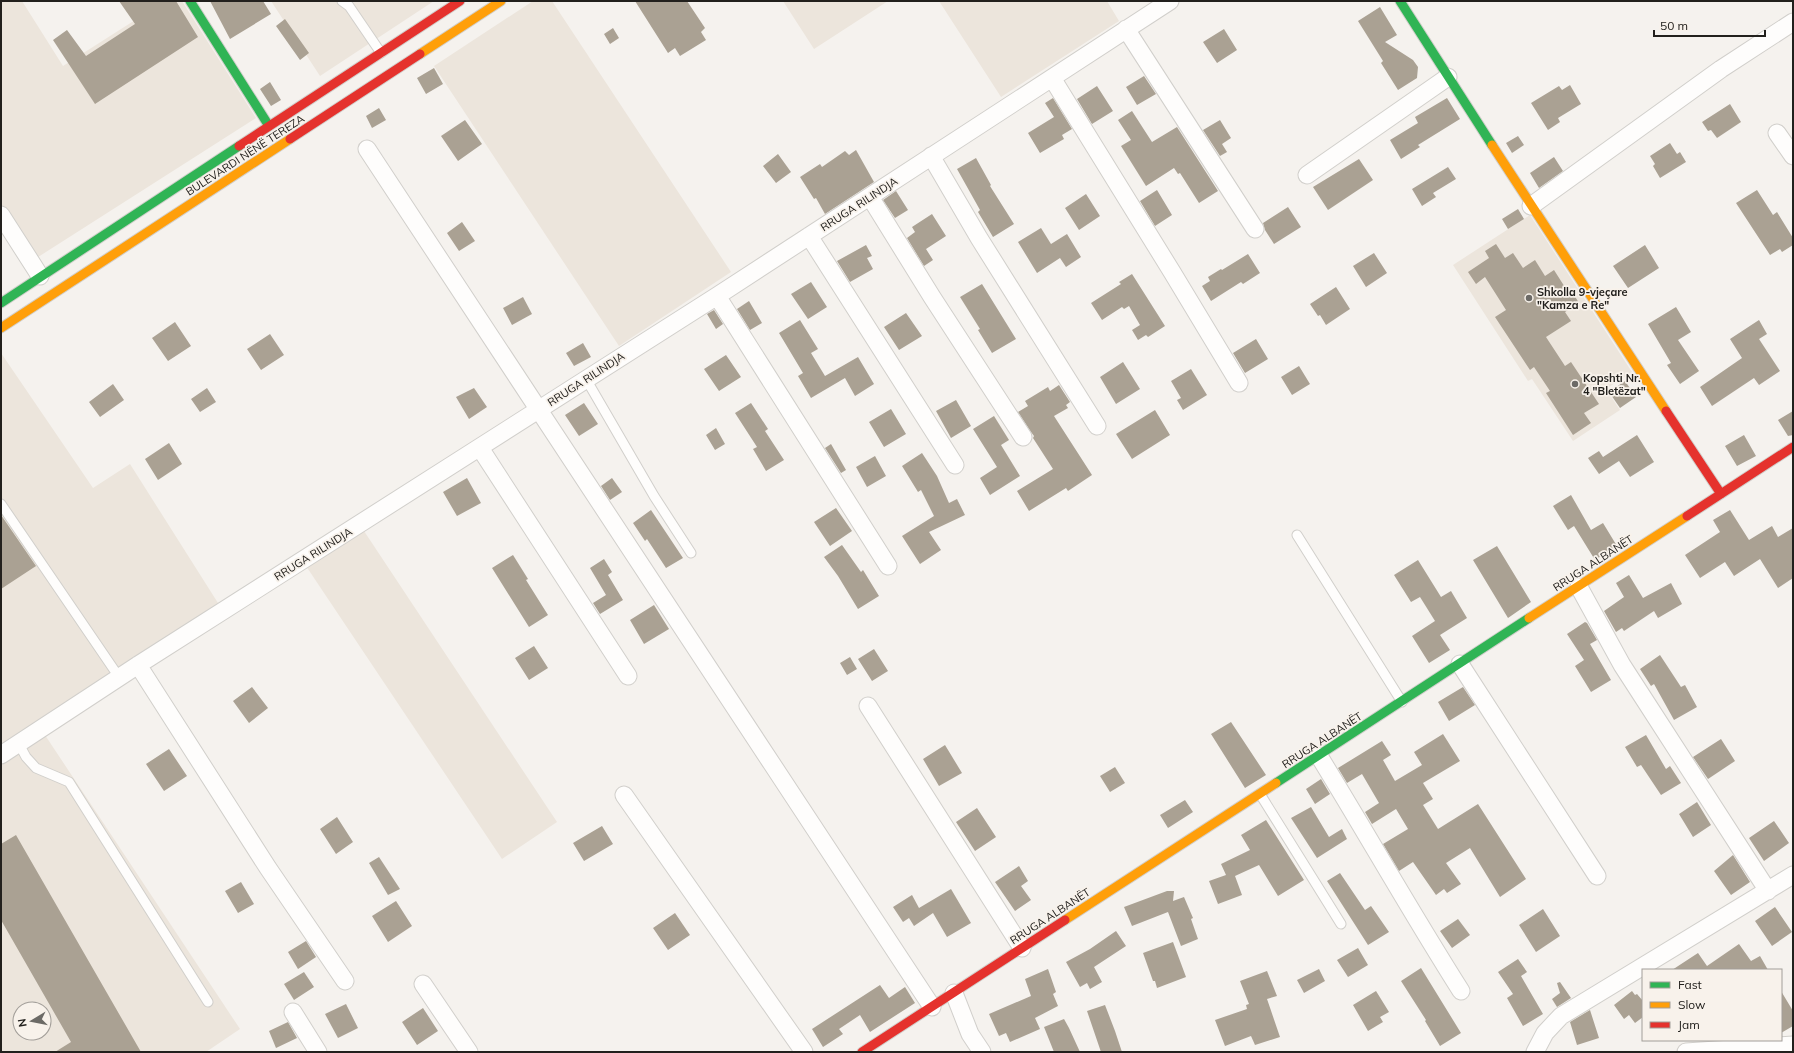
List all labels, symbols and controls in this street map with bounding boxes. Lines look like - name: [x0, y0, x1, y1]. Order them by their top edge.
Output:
- scale bar: [1654, 12, 1765, 38]
- text: 50 m: [1660, 18, 1688, 33]
- street label: BULEVARDI NËNË TEREZA: [183, 111, 307, 199]
- street label: RRUGA RILINDJA: [818, 174, 900, 234]
- place label: Shkolla 9-vjeçare "Kamza e Re": [1537, 285, 1627, 312]
- marker: Shkolla 9-vjeçare "Kamza e Re": [1524, 293, 1534, 303]
- street label: RRUGA RILINDJA: [545, 349, 627, 409]
- place label: Kopshti Nr. 4 "Bletëzat": [1583, 371, 1646, 398]
- marker: Kopshti Nr. 4 "Bletëzat": [1570, 379, 1580, 389]
- street label: RRUGA RILINDJA: [271, 524, 355, 584]
- street label: RRUGA ALBANËT: [1550, 532, 1636, 594]
- street label: RRUGA ALBANËT: [1279, 709, 1365, 771]
- street label: RRUGA ALBANËT: [1007, 885, 1093, 947]
- legend: [1642, 969, 1782, 1041]
- text: Fast: [1678, 977, 1702, 992]
- text: Slow: [1678, 997, 1706, 1012]
- north arrow: [12, 1001, 52, 1041]
- text: N: [15, 1017, 30, 1028]
- text: Jam: [1678, 1017, 1700, 1032]

